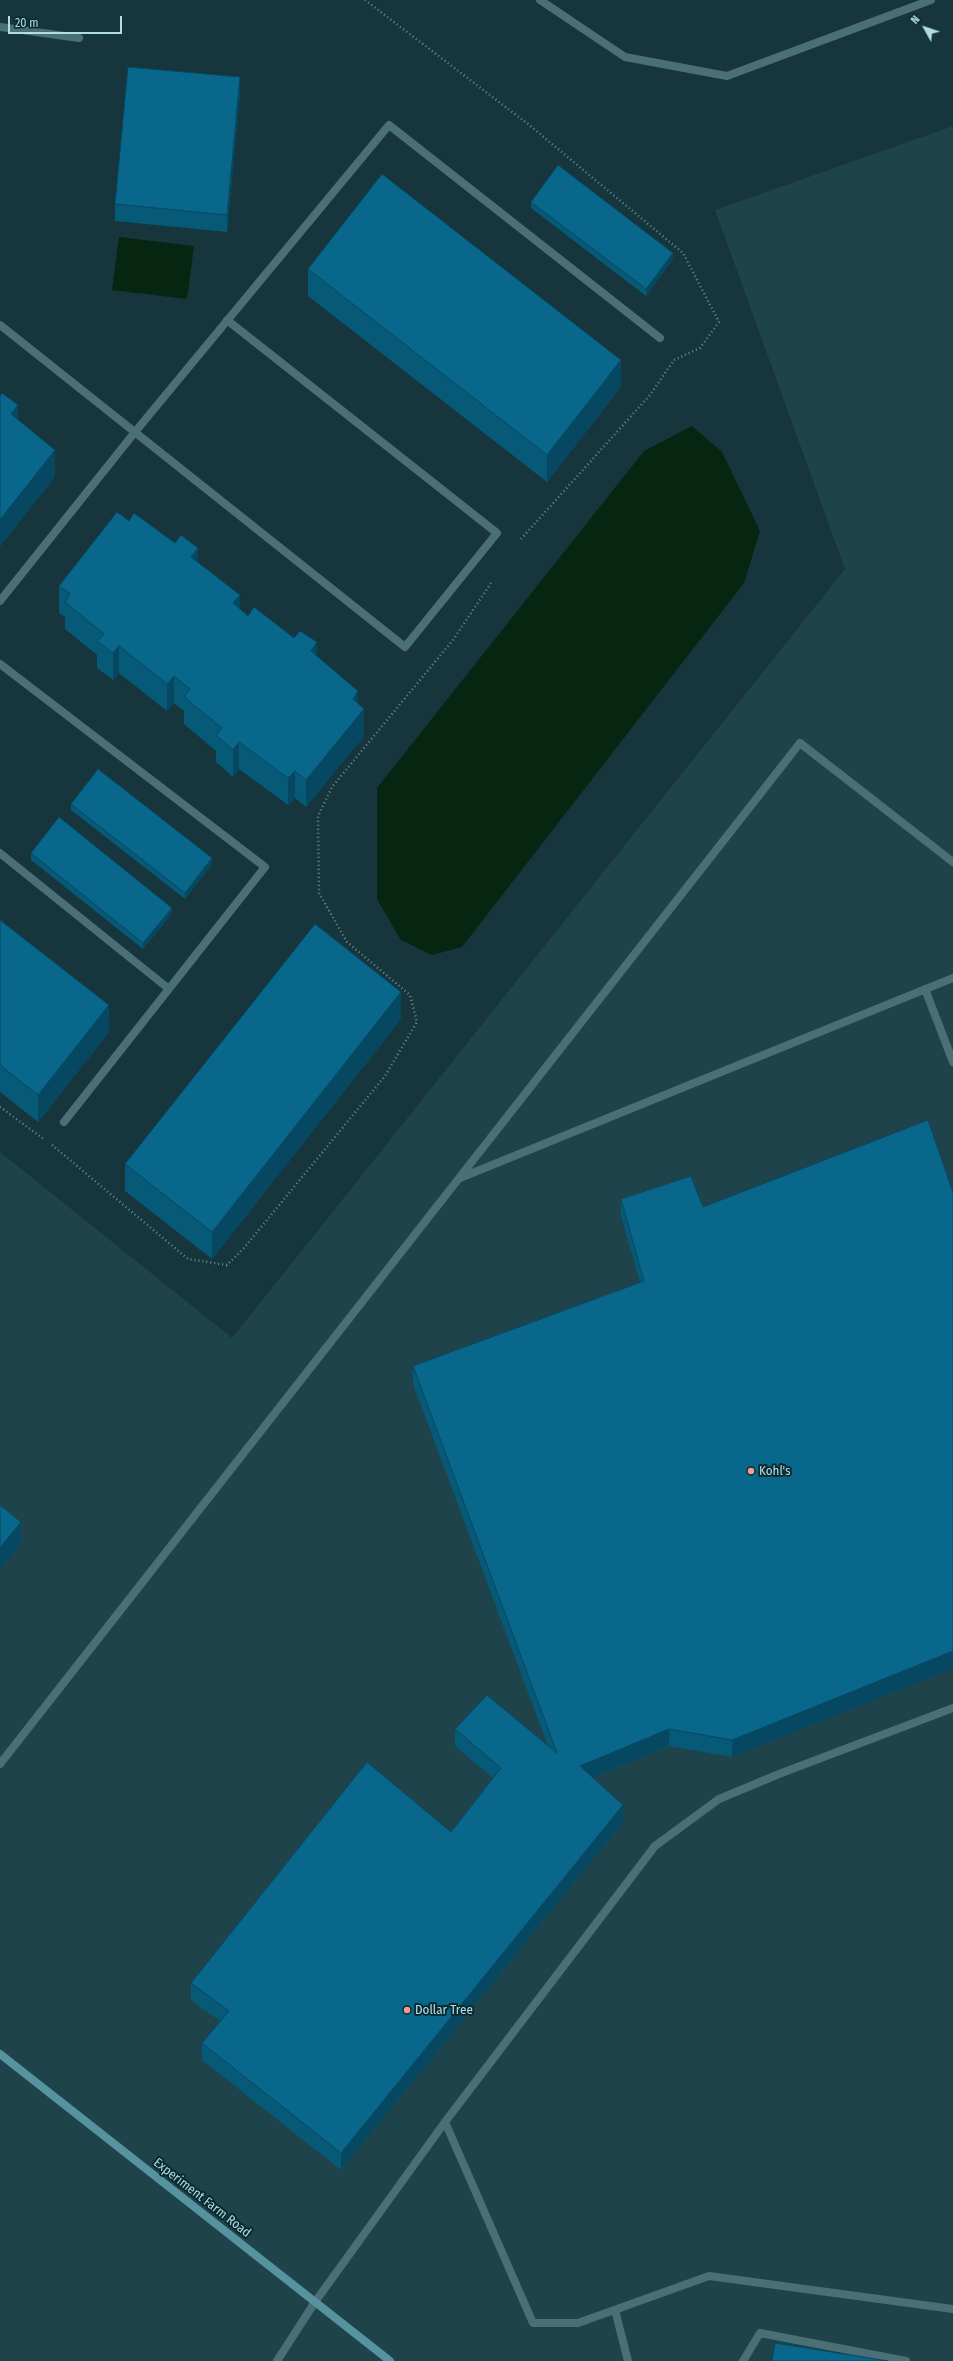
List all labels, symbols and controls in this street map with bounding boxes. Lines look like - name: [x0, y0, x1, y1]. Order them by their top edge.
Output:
- scale bar: [10, 8, 124, 34]
- north arrow: [905, 8, 945, 48]
- text: N: [908, 13, 923, 27]
- text: 20 m: [15, 16, 39, 30]
- place label: Kohl's: [759, 1463, 791, 1479]
- marker: Kohl's: [746, 1466, 756, 1476]
- place label: Dollar Tree: [415, 2002, 473, 2018]
- marker: Dollar Tree: [402, 2005, 412, 2015]
- street label: Experiment Farm Road: [150, 2155, 254, 2241]

